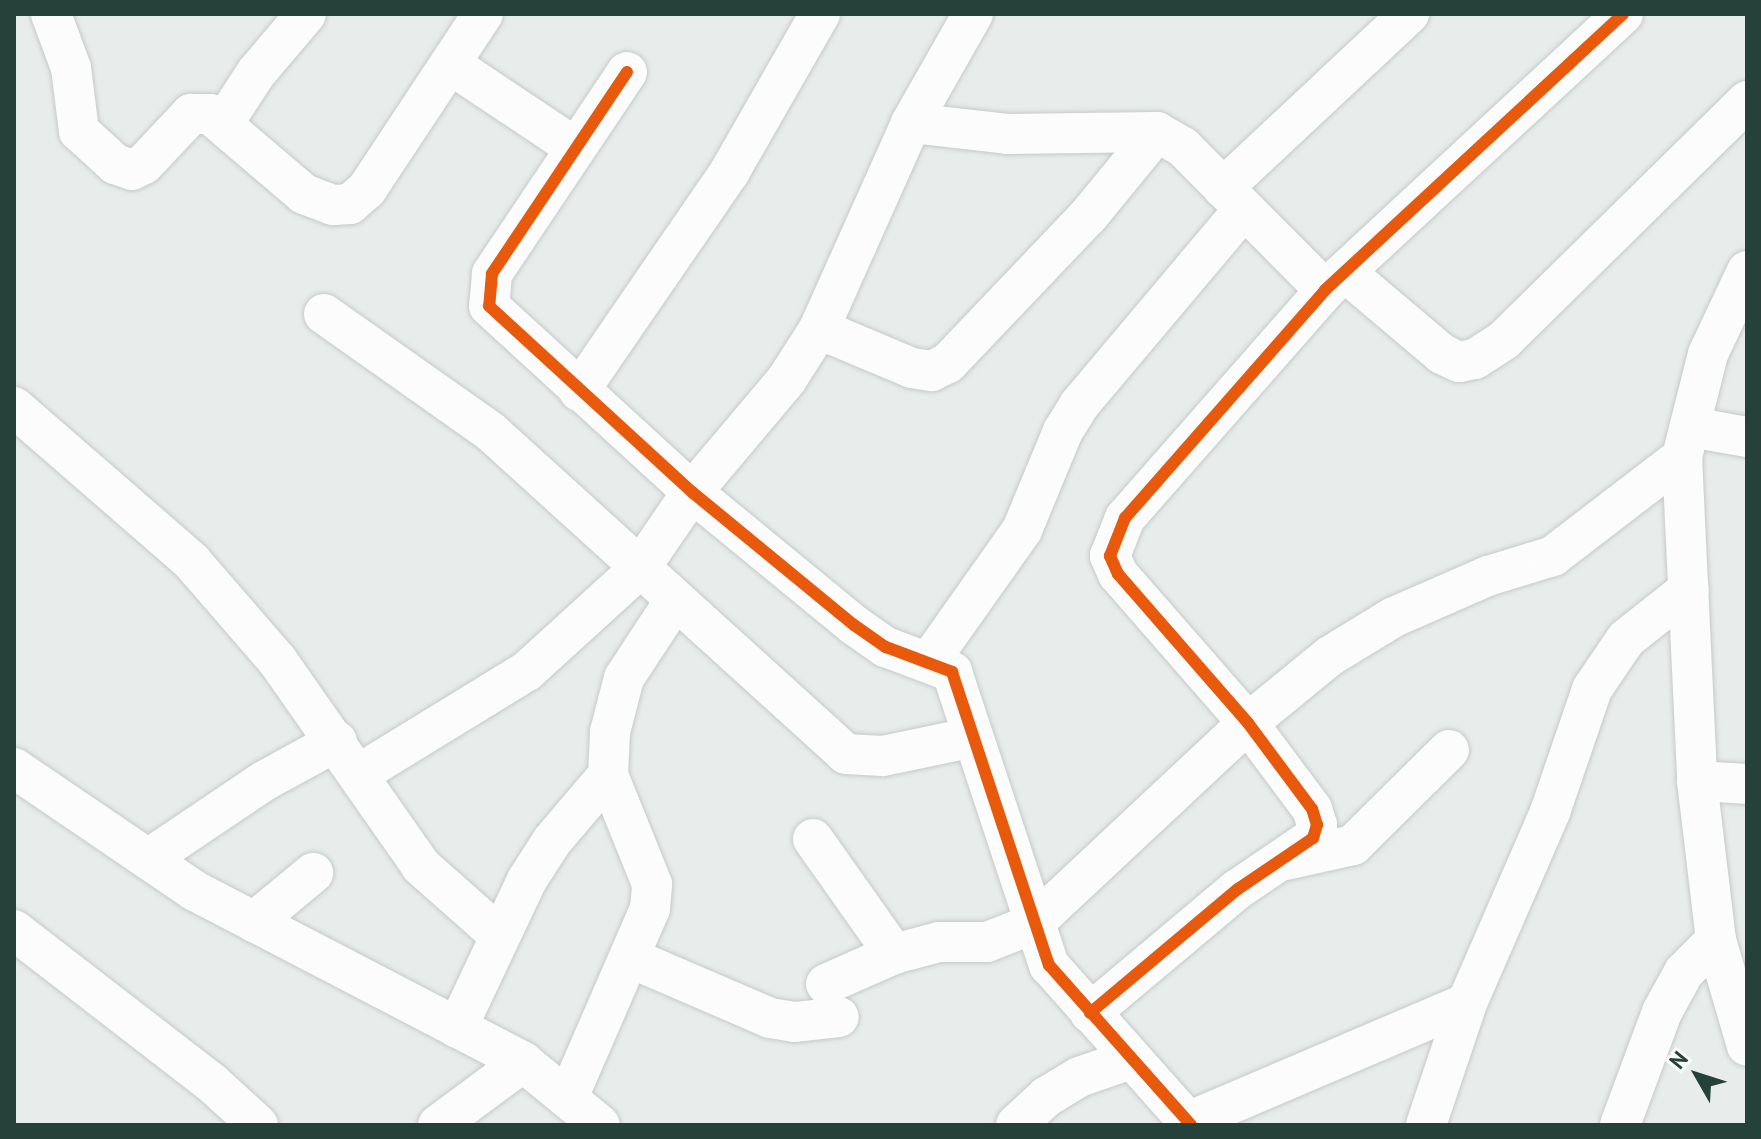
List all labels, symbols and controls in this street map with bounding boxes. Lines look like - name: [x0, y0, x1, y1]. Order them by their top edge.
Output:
- north arrow: [1657, 1035, 1737, 1115]
- text: N: [1663, 1045, 1694, 1074]

